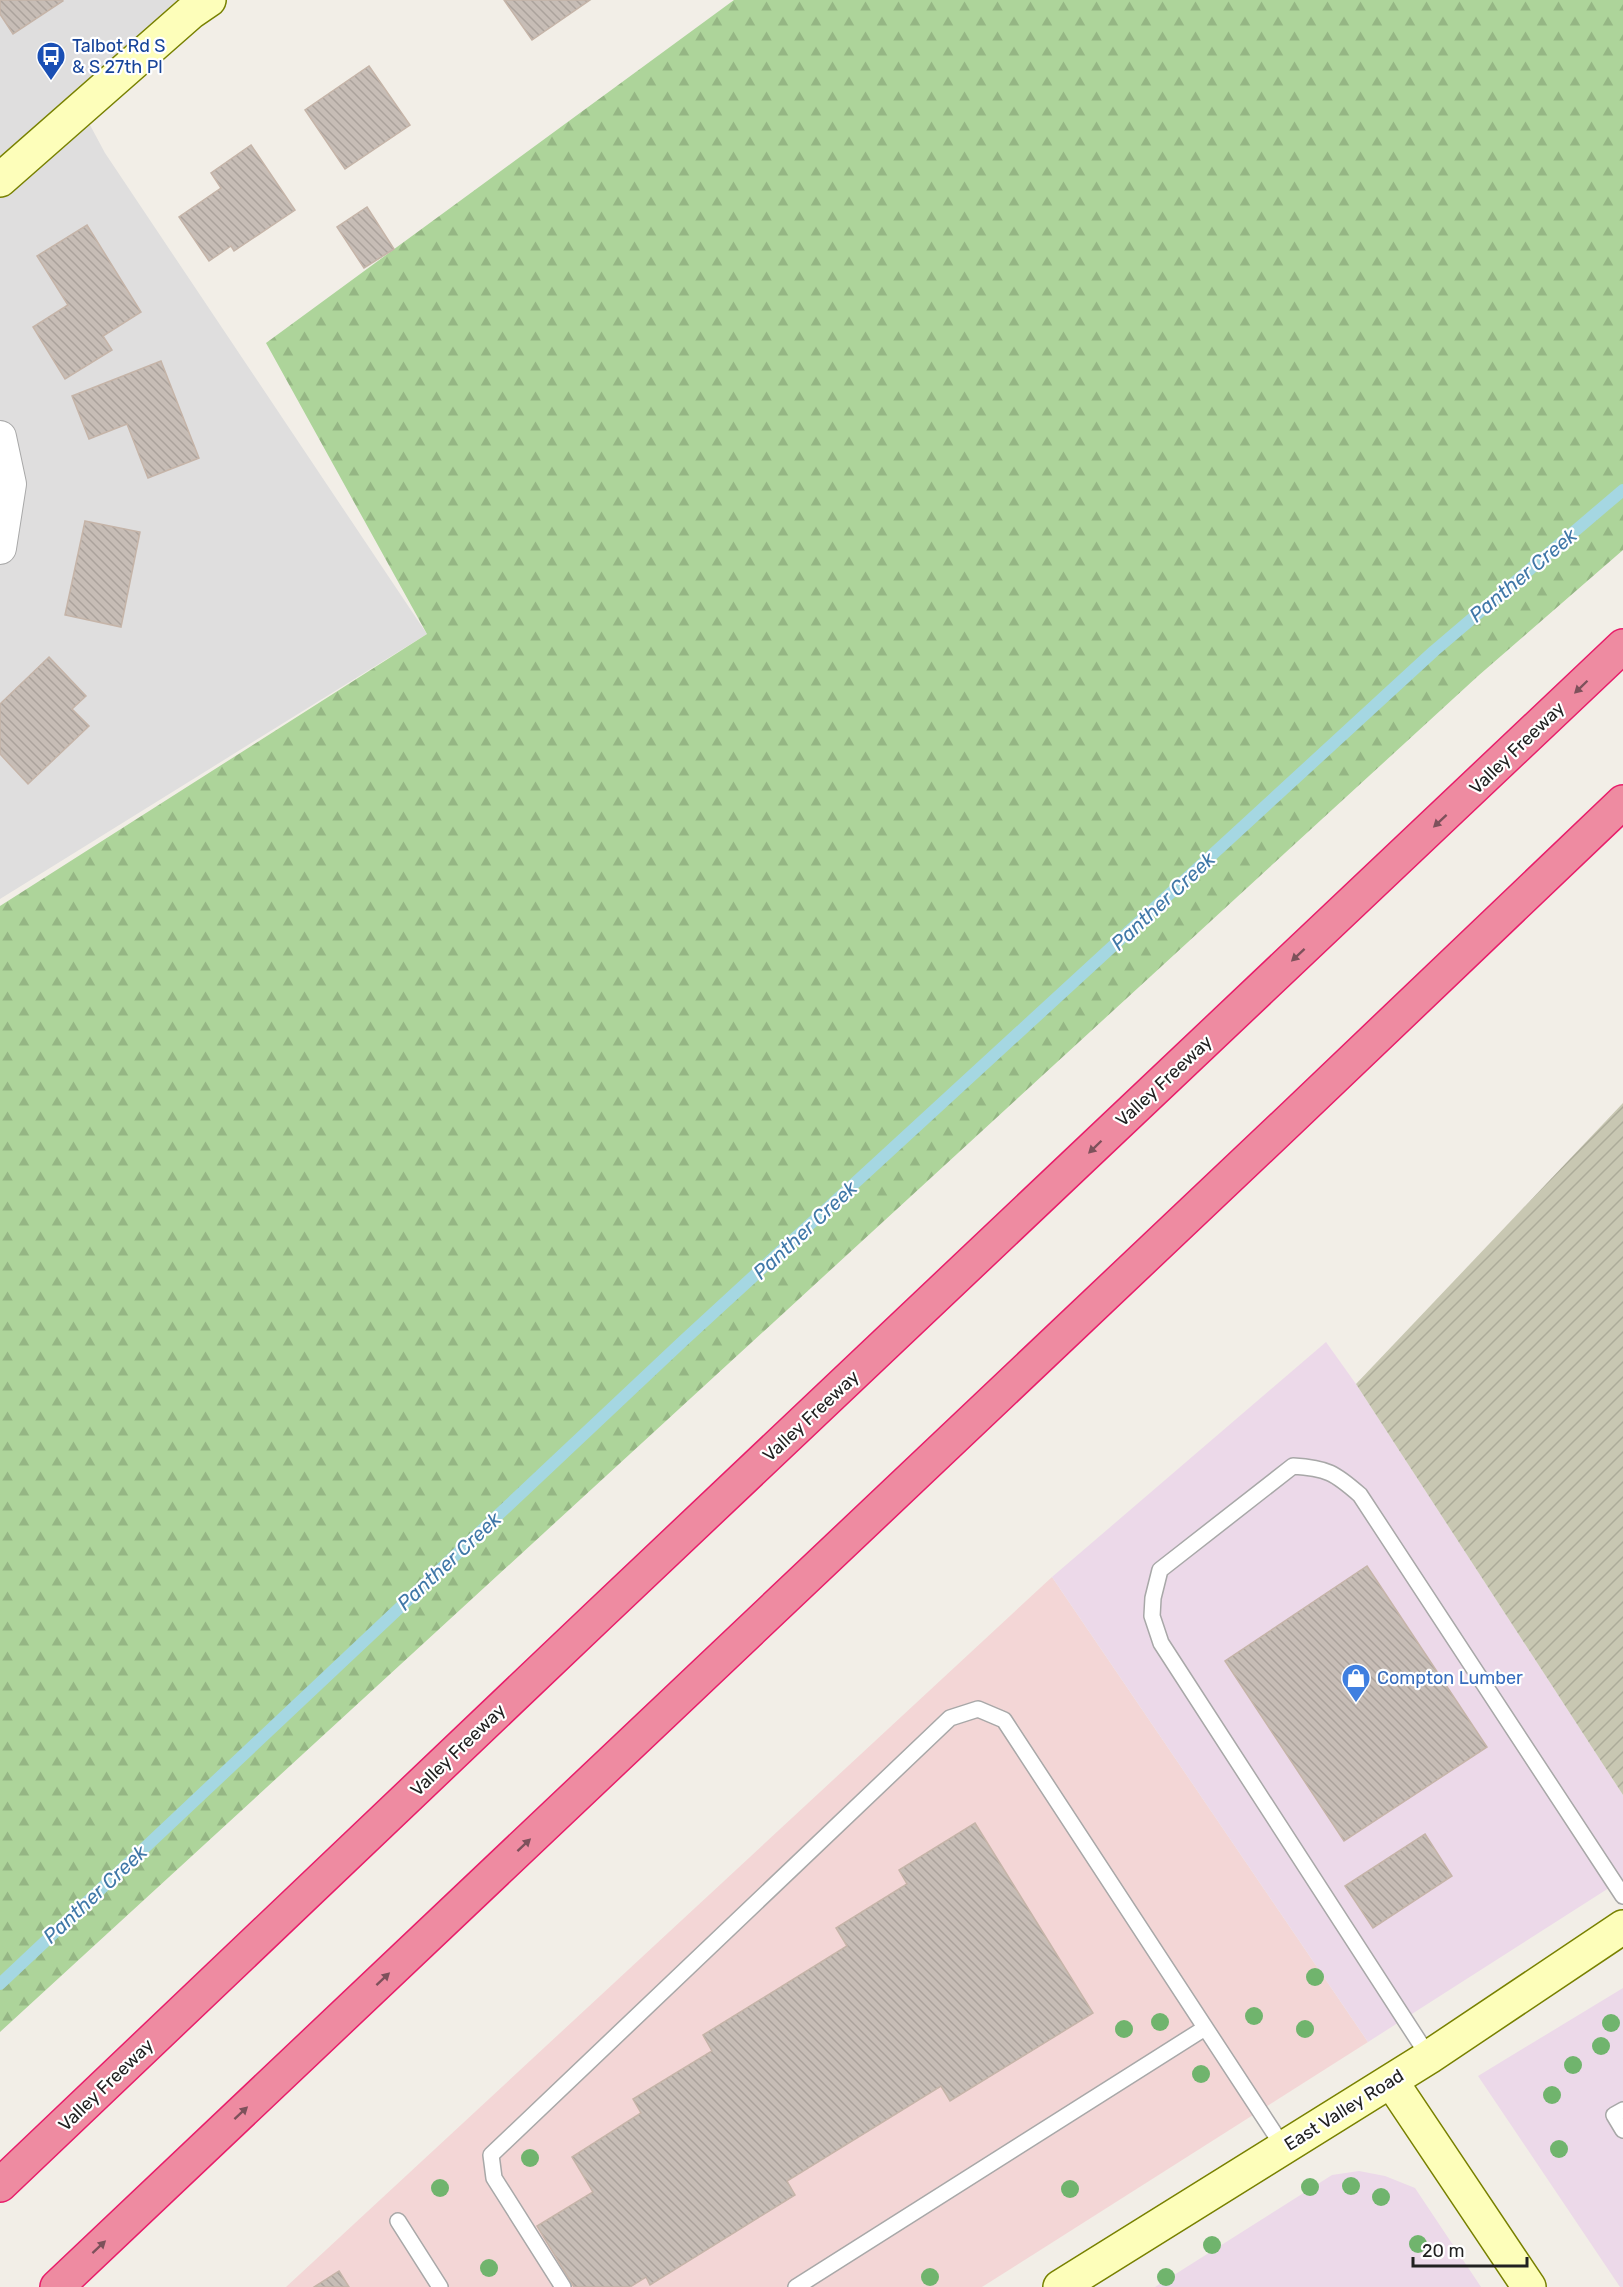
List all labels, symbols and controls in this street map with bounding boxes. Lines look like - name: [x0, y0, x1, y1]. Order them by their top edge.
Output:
- place label: Talbot Rd S & S 27th Pl: [72, 35, 165, 78]
- bus stop icon: Talbot Rd S & S 27th Pl: [35, 40, 67, 82]
- water label: Panther Creek: [1464, 523, 1582, 627]
- one-way arrow: [1573, 680, 1588, 694]
- street label: Valley Freeway: [1465, 697, 1569, 799]
- one-way arrow: [1433, 814, 1447, 828]
- water label: Panther Creek: [1106, 846, 1220, 955]
- one-way arrow: [1290, 948, 1305, 962]
- street label: Valley Freeway: [1111, 1031, 1217, 1131]
- one-way arrow: [1088, 1140, 1103, 1153]
- water label: Panther Creek: [748, 1175, 862, 1284]
- street label: Valley Freeway: [758, 1366, 864, 1466]
- water label: Panther Creek: [392, 1506, 506, 1615]
- shop icon: Compton Lumber: [1340, 1662, 1372, 1704]
- place label: Compton Lumber: [1377, 1667, 1523, 1689]
- street label: Valley Freeway: [406, 1699, 510, 1801]
- one-way arrow: [517, 1838, 532, 1852]
- water label: Panther Creek: [38, 1839, 152, 1948]
- one-way arrow: [375, 1972, 390, 1986]
- street label: Valley Freeway: [54, 2034, 158, 2136]
- street label: East Valley Road: [1280, 2064, 1408, 2156]
- one-way arrow: [233, 2107, 248, 2120]
- scale bar: [1413, 2230, 1527, 2268]
- one-way arrow: [92, 2240, 107, 2254]
- text: 20 m: [1422, 2240, 1464, 2262]

